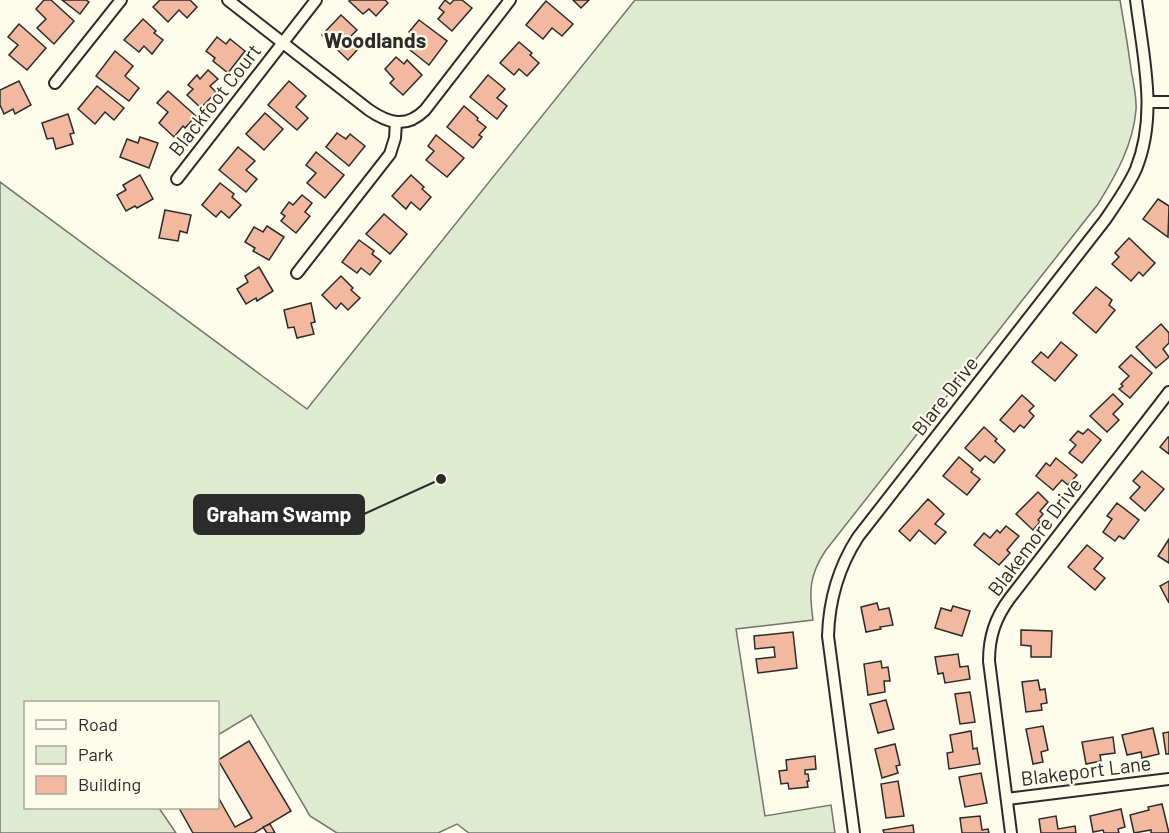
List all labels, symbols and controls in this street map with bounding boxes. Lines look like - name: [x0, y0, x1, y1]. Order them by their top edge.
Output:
- district label: Woodlands: [324, 27, 426, 52]
- street label: Blackfoot Court: [163, 39, 265, 160]
- street label: Blare Drive: [906, 351, 983, 440]
- street label: Blakemore Drive: [982, 473, 1086, 600]
- callout: Graham Swamp: [194, 495, 364, 534]
- text: Graham Swamp: [206, 501, 352, 526]
- legend: [24, 701, 219, 809]
- text: Road: [78, 713, 118, 735]
- text: Park: [78, 743, 113, 765]
- street label: Blakeport Lane: [1019, 750, 1152, 790]
- text: Building: [78, 773, 141, 795]

